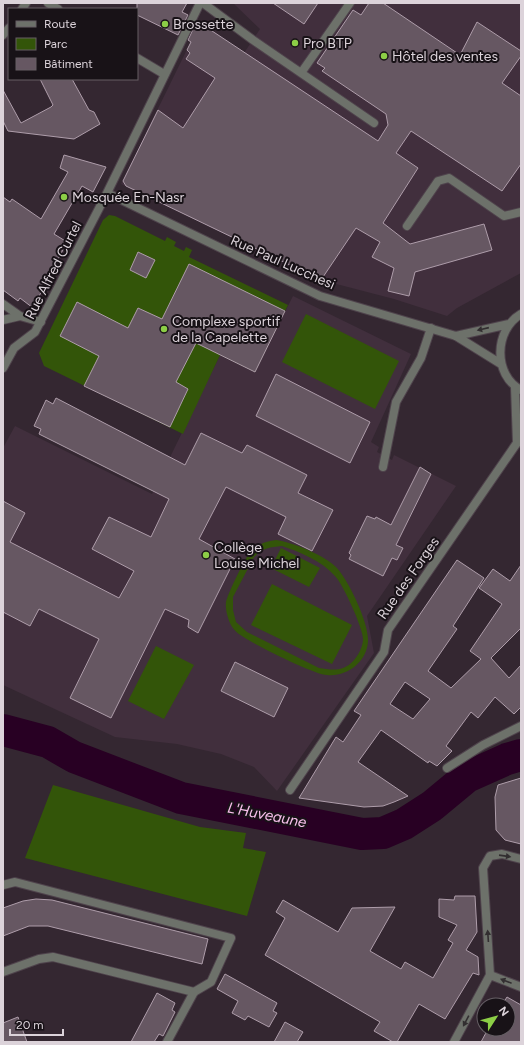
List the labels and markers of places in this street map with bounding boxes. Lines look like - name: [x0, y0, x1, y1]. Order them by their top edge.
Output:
- place label: Brossette: [173, 16, 234, 33]
- marker: Brossette: [160, 19, 170, 29]
- place label: Pro BTP: [303, 35, 352, 52]
- marker: Pro BTP: [290, 38, 300, 48]
- place label: Hôtel des ventes: [392, 48, 498, 65]
- marker: Hôtel des ventes: [379, 51, 389, 61]
- place label: Mosquée En-Nasr: [72, 189, 185, 206]
- marker: Mosquée En-Nasr: [59, 192, 69, 202]
- place label: Complexe sportif de la Capelette: [172, 313, 281, 346]
- marker: Complexe sportif de la Capelette: [159, 324, 169, 334]
- place label: Collège Louise Michel: [214, 539, 299, 572]
- marker: Collège Louise Michel: [201, 550, 211, 560]

